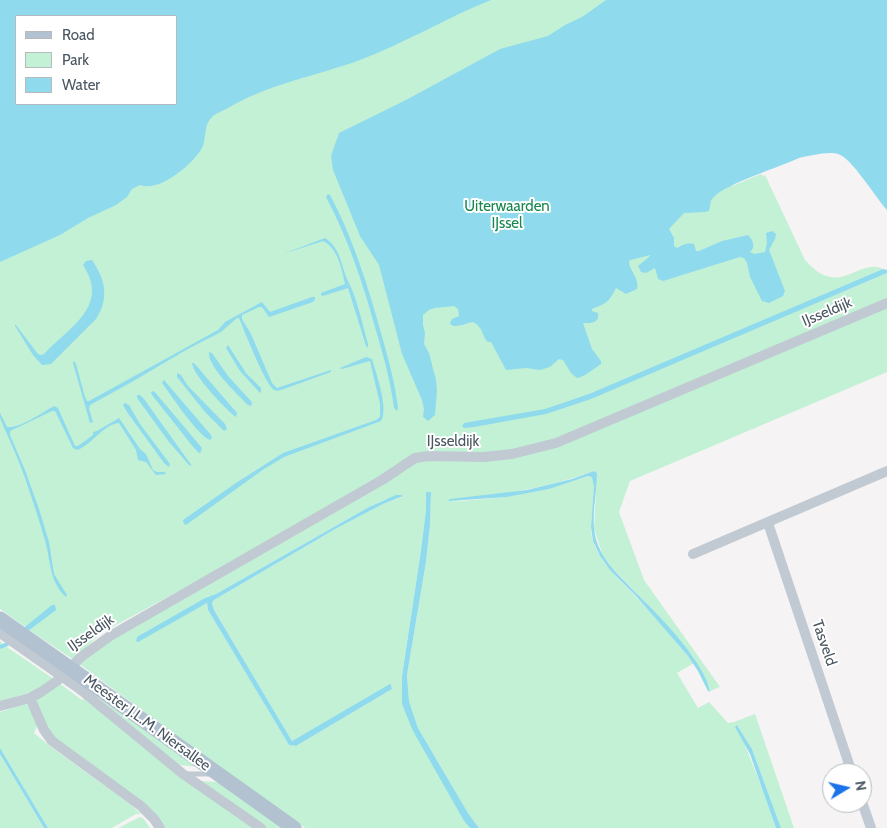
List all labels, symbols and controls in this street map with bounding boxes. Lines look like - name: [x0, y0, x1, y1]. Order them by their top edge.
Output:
- legend: [15, 15, 178, 105]
- text: Road: [62, 26, 95, 44]
- text: Park: [62, 51, 89, 69]
- text: Water: [62, 76, 100, 94]
- park label: Uiterwaarden IJssel: [464, 198, 550, 233]
- street label: IJsseldijk: [799, 293, 855, 331]
- street label: IJsseldijk: [427, 433, 479, 451]
- street label: IJsseldijk: [64, 611, 118, 655]
- street label: Tasveld: [808, 618, 840, 668]
- street label: Meester J.L.M. Niersallee: [80, 671, 214, 775]
- north arrow: [822, 763, 872, 813]
- text: N: [851, 780, 870, 792]

